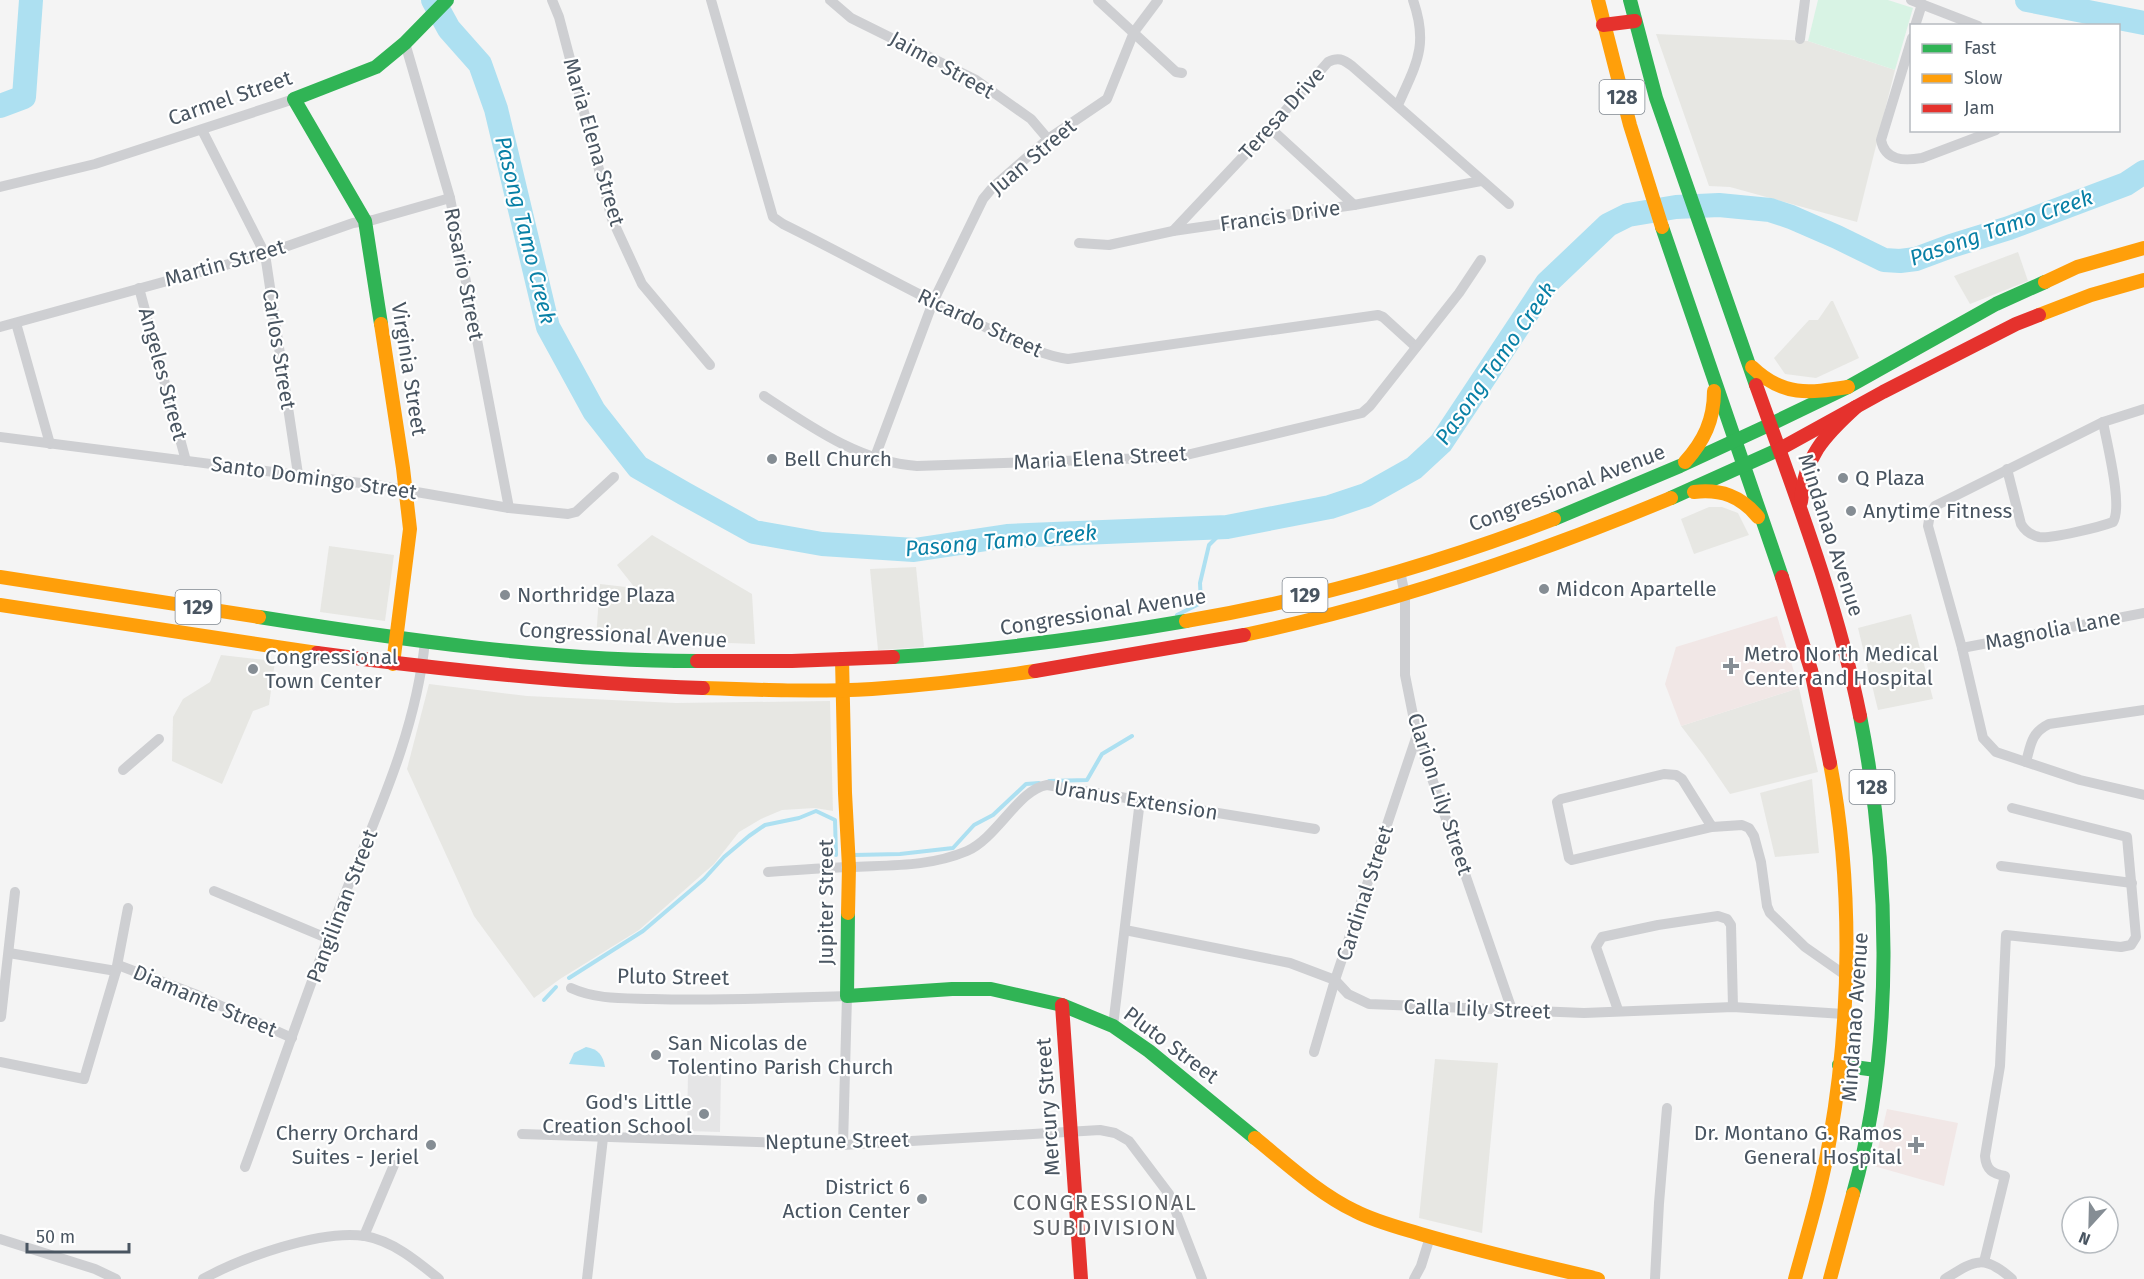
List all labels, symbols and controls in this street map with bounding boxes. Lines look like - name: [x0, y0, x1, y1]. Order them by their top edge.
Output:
- legend: [1910, 24, 2120, 132]
- street label: Jaime Street: [885, 26, 999, 105]
- text: Fast: [1964, 37, 1997, 59]
- street label: Maria Elena Street: [558, 55, 631, 229]
- street label: Teresa Drive: [1234, 61, 1330, 165]
- street label: Carmel Street: [165, 65, 296, 131]
- text: Slow: [1964, 67, 2003, 89]
- road number: 128: [1600, 80, 1644, 114]
- text: Jam: [1964, 97, 1995, 119]
- street label: Juan Street: [984, 113, 1082, 201]
- water label: Pasong Tamo Creek: [489, 133, 562, 327]
- water label: Pasong Tamo Creek: [1906, 183, 2097, 272]
- street label: Francis Drive: [1218, 195, 1342, 237]
- street label: Rosario Street: [438, 205, 490, 343]
- street label: Martin Street: [162, 233, 289, 293]
- water label: Pasong Tamo Creek: [1429, 277, 1562, 450]
- street label: Ricardo Street: [913, 283, 1047, 363]
- street label: Carlos Street: [257, 287, 301, 412]
- street label: Virginia Street: [386, 301, 432, 438]
- street label: Angeles Street: [133, 305, 193, 444]
- street label: Congressional Avenue: [1465, 439, 1669, 537]
- street label: Maria Elena Street: [1013, 440, 1188, 476]
- place label: Bell Church: [784, 446, 892, 472]
- street label: Mindanao Avenue: [1792, 450, 1870, 620]
- street label: Santo Domingo Street: [209, 451, 419, 505]
- marker: Bell Church: [765, 452, 779, 466]
- place label: Q Plaza: [1855, 465, 1925, 491]
- marker: Q Plaza: [1836, 471, 1850, 485]
- place label: Anytime Fitness: [1863, 498, 2012, 524]
- marker: Anytime Fitness: [1844, 504, 1858, 518]
- water label: Pasong Tamo Creek: [904, 519, 1098, 562]
- place label: Midcon Apartelle: [1556, 576, 1717, 602]
- road number: 129: [1282, 578, 1328, 612]
- place label: Northridge Plaza: [517, 582, 676, 608]
- marker: Midcon Apartelle: [1537, 582, 1551, 596]
- street label: Congressional Avenue: [998, 583, 1208, 641]
- marker: Northridge Plaza: [498, 588, 512, 602]
- road number: 129: [176, 590, 220, 624]
- street label: Magnolia Lane: [1983, 604, 2123, 656]
- street label: Congressional Avenue: [518, 617, 728, 653]
- place label: Metro North Medical Center and Hospital: [1744, 641, 1938, 691]
- place label: Congressional Town Center: [265, 644, 398, 694]
- marker: Metro North Medical Center and Hospital: [1722, 657, 1740, 675]
- marker: Congressional Town Center: [246, 662, 260, 676]
- street label: Clarion Lily Street: [1402, 710, 1479, 878]
- road number: 128: [1850, 770, 1894, 804]
- street label: Uranus Extension: [1052, 774, 1220, 826]
- street label: Cardinal Street: [1331, 821, 1399, 964]
- street label: Pangilinan Street: [301, 825, 383, 986]
- street label: Jupiter Street: [813, 838, 839, 965]
- street label: Mindanao Avenue: [1836, 931, 1874, 1103]
- street label: Diamante Street: [129, 959, 281, 1043]
- street label: Pluto Street: [617, 963, 730, 991]
- street label: Calla Lily Street: [1403, 993, 1551, 1025]
- street label: Pluto Street: [1118, 1001, 1224, 1089]
- place label: San Nicolas de Tolentino Parish Church: [668, 1030, 893, 1080]
- street label: Mercury Street: [1030, 1037, 1066, 1177]
- marker: San Nicolas de Tolentino Parish Church: [649, 1048, 663, 1062]
- place label: God's Little Creation School: [542, 1089, 692, 1139]
- marker: God's Little Creation School: [697, 1107, 711, 1121]
- place label: Cherry Orchard Suites - Jeriel: [276, 1120, 419, 1170]
- place label: Dr. Montano G. Ramos General Hospital: [1694, 1120, 1902, 1170]
- street label: Neptune Street: [765, 1127, 910, 1155]
- marker: Dr. Montano G. Ramos General Hospital: [1907, 1136, 1925, 1154]
- marker: Cherry Orchard Suites - Jeriel: [424, 1138, 438, 1152]
- place label: District 6 Action Center: [782, 1174, 910, 1224]
- district label: CONGRESSIONAL SUBDIVISION: [1013, 1189, 1197, 1241]
- marker: District 6 Action Center: [915, 1192, 929, 1206]
- north arrow: [2060, 1195, 2120, 1255]
- scale bar: [27, 1216, 129, 1254]
- text: 50 m: [36, 1226, 75, 1248]
- text: N: [2076, 1228, 2093, 1249]

